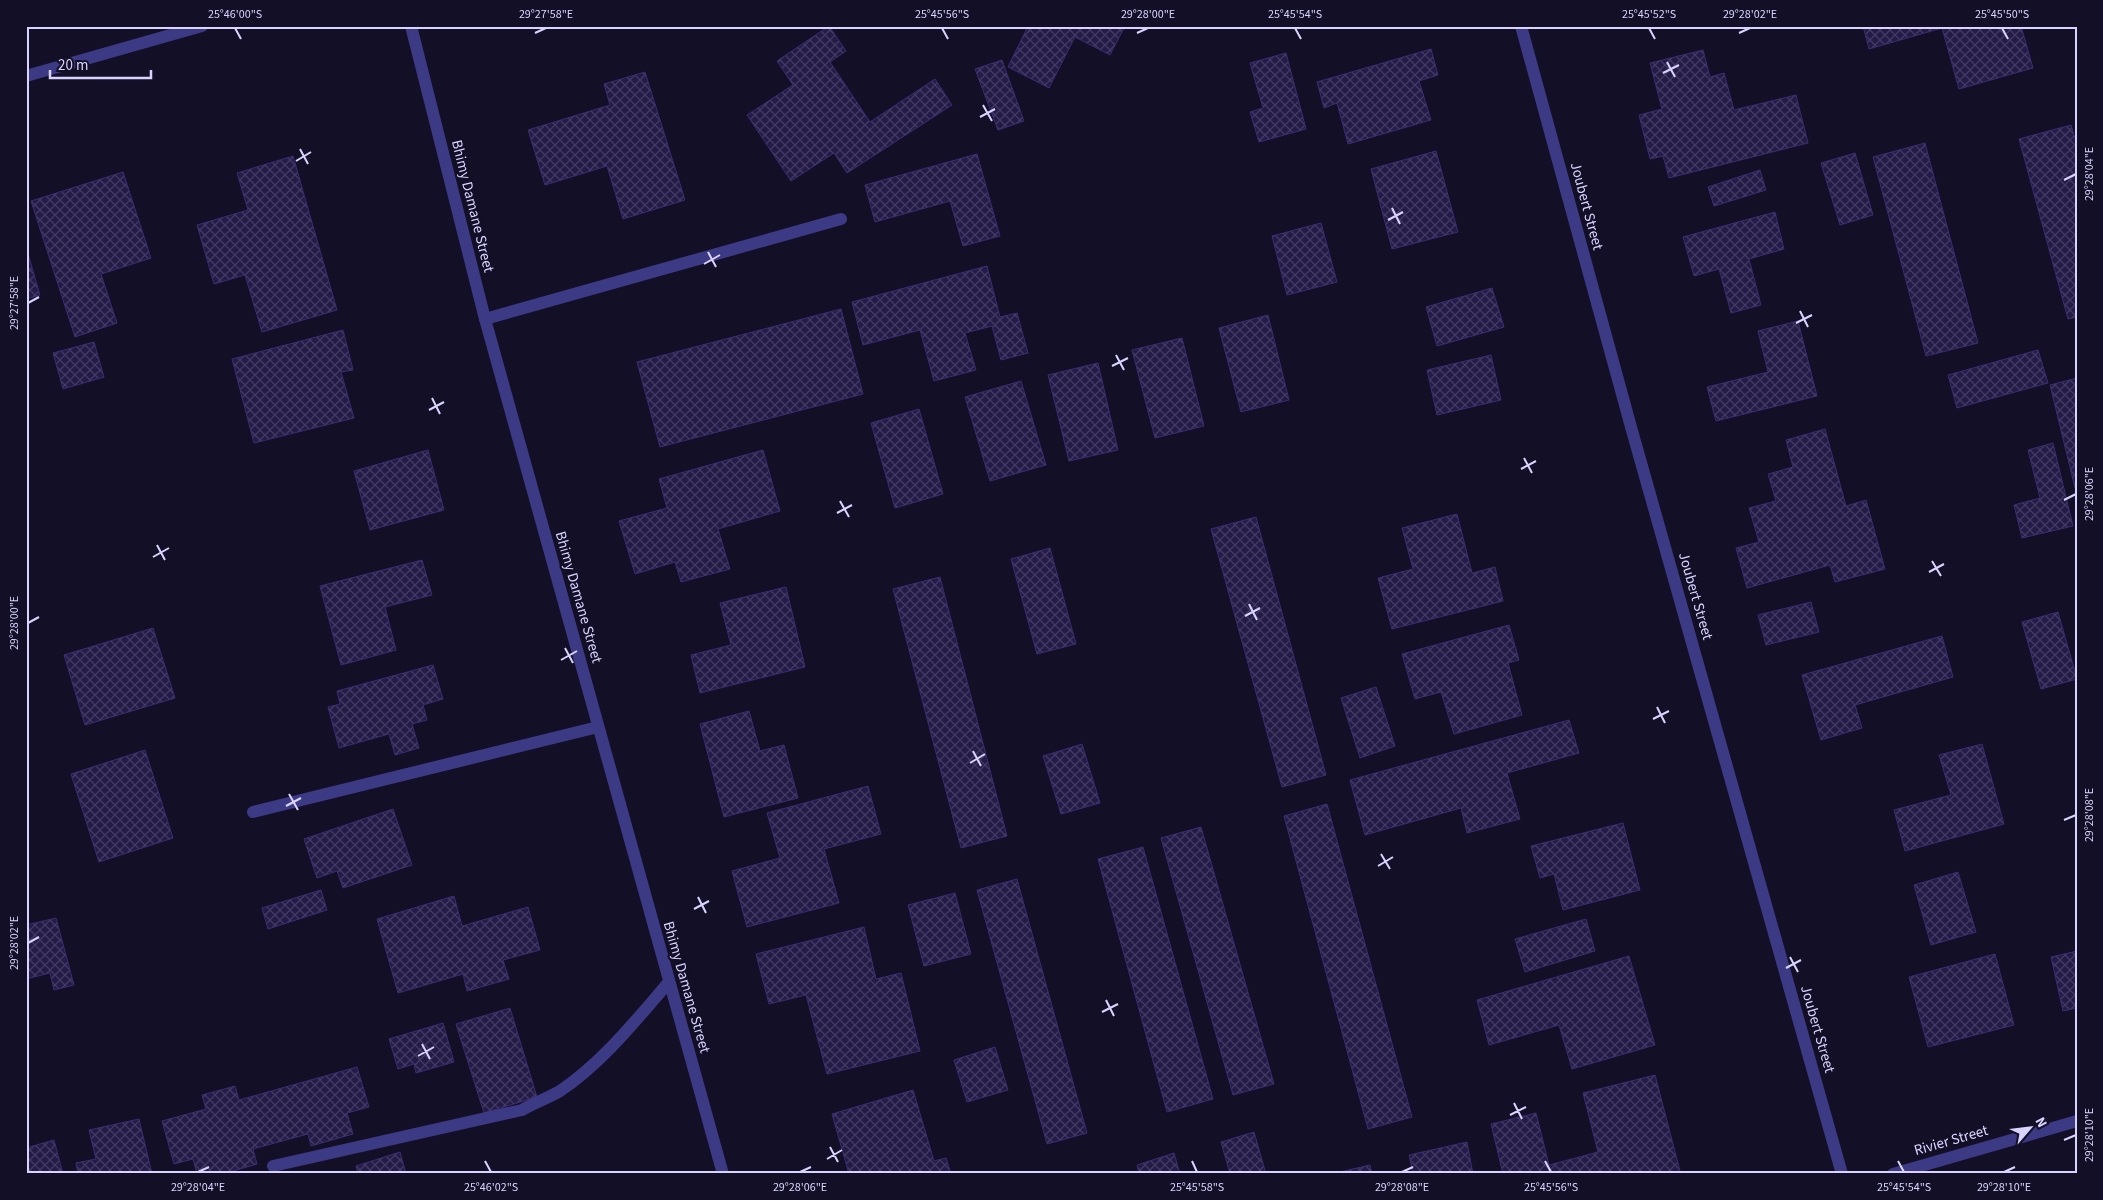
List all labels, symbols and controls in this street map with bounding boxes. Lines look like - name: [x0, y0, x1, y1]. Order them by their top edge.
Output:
- text: 25°46'00"S: [208, 6, 262, 23]
- text: 29°27'58"E: [519, 6, 573, 23]
- text: 25°45'56"S: [915, 6, 969, 23]
- text: 29°28'00"E: [1121, 6, 1175, 23]
- text: 25°45'54"S: [1268, 6, 1322, 23]
- text: 25°45'52"S: [1622, 6, 1676, 23]
- text: 29°28'02"E: [1723, 6, 1777, 23]
- text: 25°45'50"S: [1975, 6, 2029, 23]
- scale bar: [50, 48, 151, 80]
- text: 20 m: [58, 55, 88, 76]
- street label: Bhimy Damane Street: [446, 138, 499, 275]
- text: 29°28'04"E: [2081, 147, 2098, 201]
- street label: Joubert Street: [1565, 160, 1608, 252]
- text: 29°27'58"E: [6, 276, 23, 330]
- text: 29°28'06"E: [2081, 467, 2098, 521]
- street label: Bhimy Damane Street: [550, 529, 607, 665]
- street label: Joubert Street: [1673, 550, 1718, 642]
- text: 29°28'00"E: [6, 596, 23, 650]
- text: 29°28'08"E: [2081, 788, 2098, 842]
- text: 29°28'02"E: [6, 916, 23, 970]
- street label: Bhimy Damane Street: [658, 919, 715, 1055]
- street label: Joubert Street: [1795, 983, 1840, 1075]
- north arrow: [2006, 1102, 2056, 1152]
- text: 29°28'10"E: [2081, 1108, 2098, 1162]
- text: N: [2030, 1114, 2052, 1131]
- street label: Rivier Street: [1912, 1120, 1991, 1161]
- text: 29°28'04"E: [171, 1179, 225, 1196]
- text: 25°46'02"S: [464, 1179, 518, 1196]
- text: 29°28'06"E: [773, 1179, 827, 1196]
- text: 25°45'58"S: [1170, 1179, 1224, 1196]
- text: 29°28'08"E: [1375, 1179, 1429, 1196]
- text: 25°45'56"S: [1524, 1179, 1578, 1196]
- text: 25°45'54"S: [1877, 1179, 1931, 1196]
- text: 29°28'10"E: [1977, 1179, 2031, 1196]

